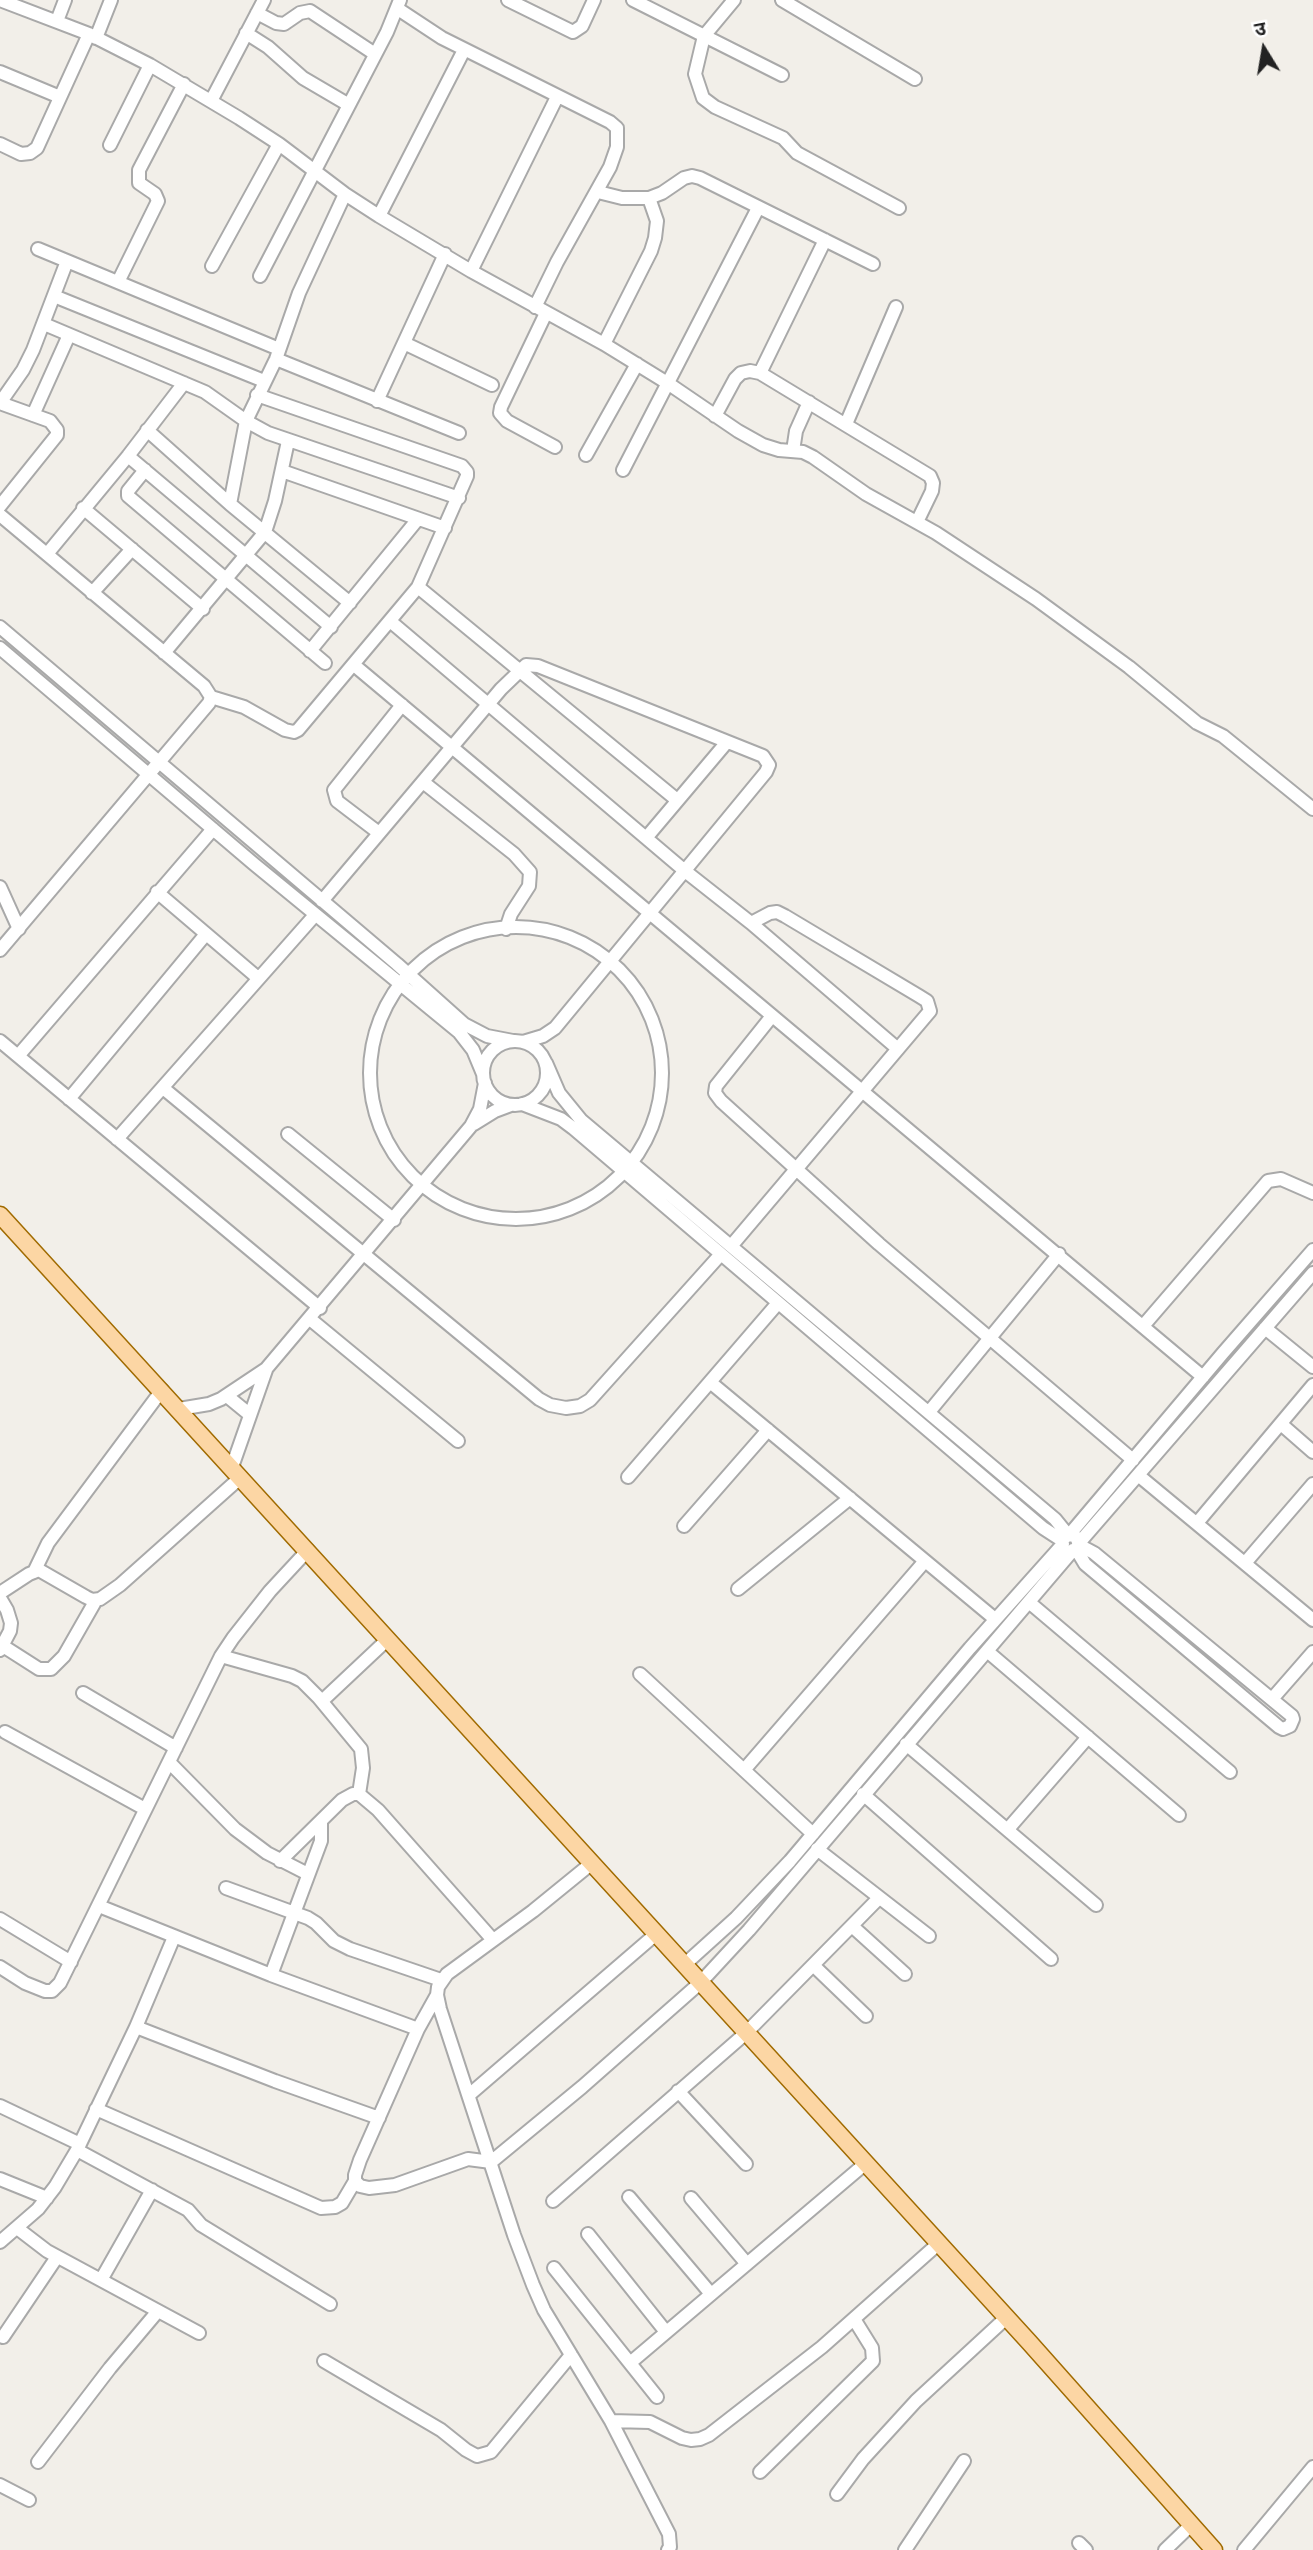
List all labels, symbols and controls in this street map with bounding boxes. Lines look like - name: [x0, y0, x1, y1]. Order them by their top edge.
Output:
- north arrow: [1229, 14, 1299, 84]
- text: उ: [1252, 16, 1268, 41]

